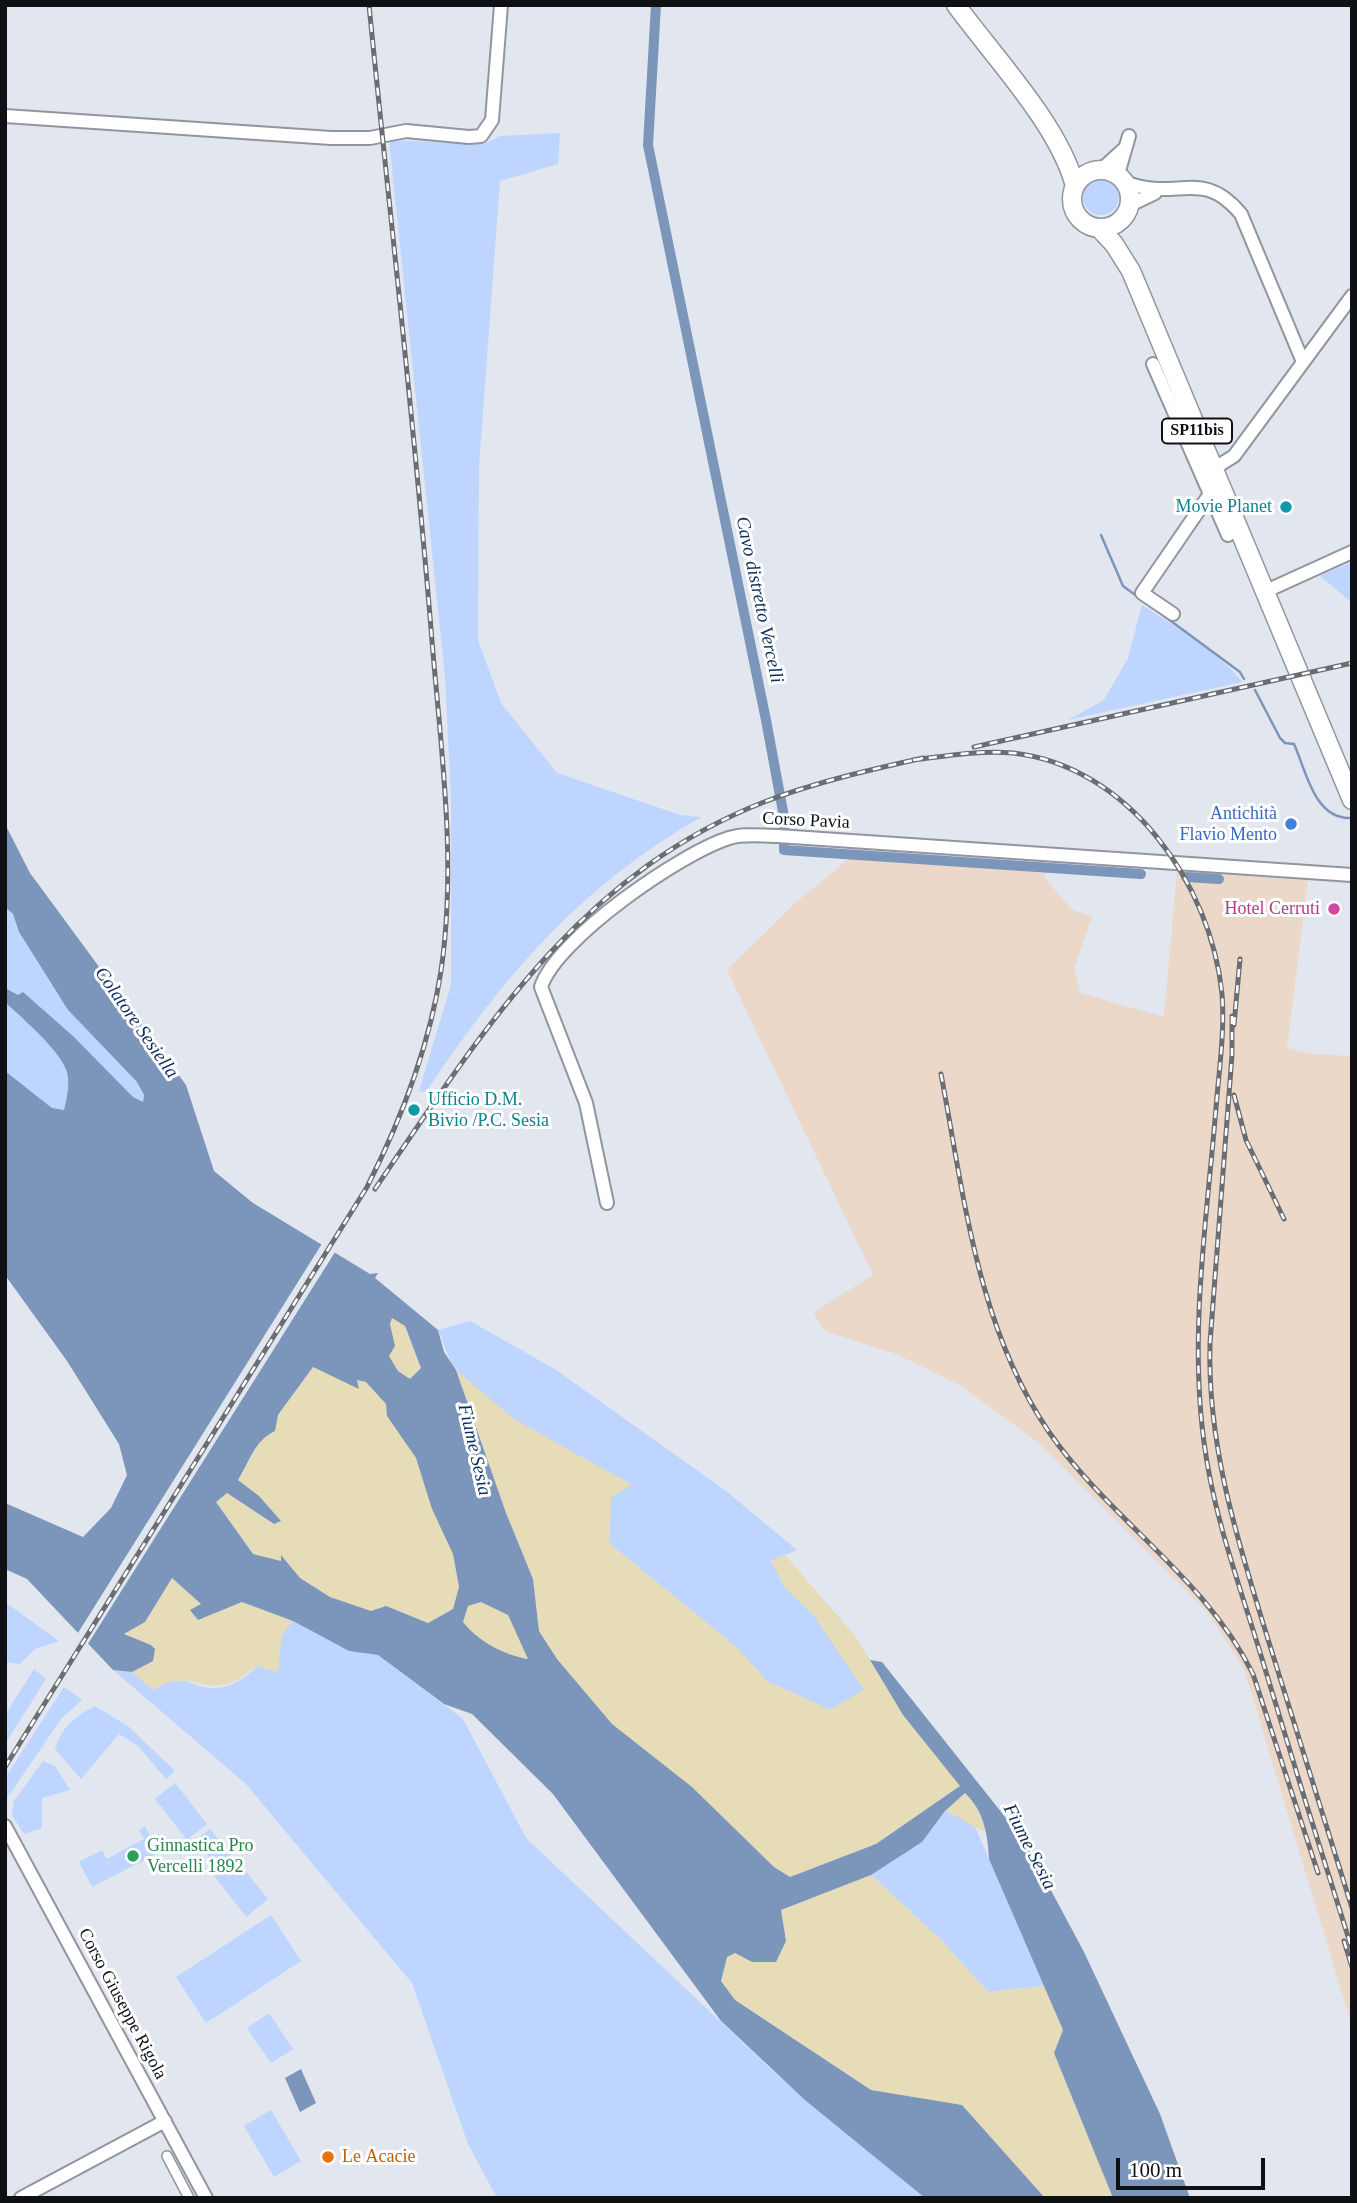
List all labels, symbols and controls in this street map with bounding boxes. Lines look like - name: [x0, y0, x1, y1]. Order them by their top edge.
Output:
- road number: SP11bis: [1162, 418, 1232, 444]
- place label: Movie Planet: [1176, 496, 1272, 518]
- marker: Movie Planet: [1278, 499, 1294, 515]
- water label: Cavo distretto Vercelli: [730, 515, 788, 685]
- place label: Antichità Flavio Mento: [1180, 803, 1277, 846]
- street label: Corso Pavia: [762, 808, 850, 834]
- marker: Antichità Flavio Mento: [1283, 816, 1299, 832]
- place label: Hotel Cerruti: [1225, 898, 1320, 920]
- marker: Hotel Cerruti: [1326, 901, 1342, 917]
- water label: Colatore Sesiella: [89, 963, 183, 1083]
- place label: Ufficio D.M. Bivio /P.C. Sesia: [428, 1089, 549, 1132]
- marker: Ufficio D.M. Bivio /P.C. Sesia: [406, 1102, 422, 1118]
- water label: Fiume Sesia: [452, 1402, 496, 1498]
- water label: Fiume Sesia: [998, 1800, 1060, 1894]
- place label: Ginnastica Pro Vercelli 1892: [147, 1835, 253, 1878]
- marker: Ginnastica Pro Vercelli 1892: [125, 1848, 141, 1864]
- street label: Corso Giuseppe Rigola: [73, 1925, 171, 2083]
- scale bar: [1119, 2144, 1268, 2188]
- place label: Le Acacie: [342, 2146, 415, 2168]
- marker: Le Acacie: [320, 2149, 336, 2165]
- text: 100 m: [1129, 2158, 1182, 2182]

